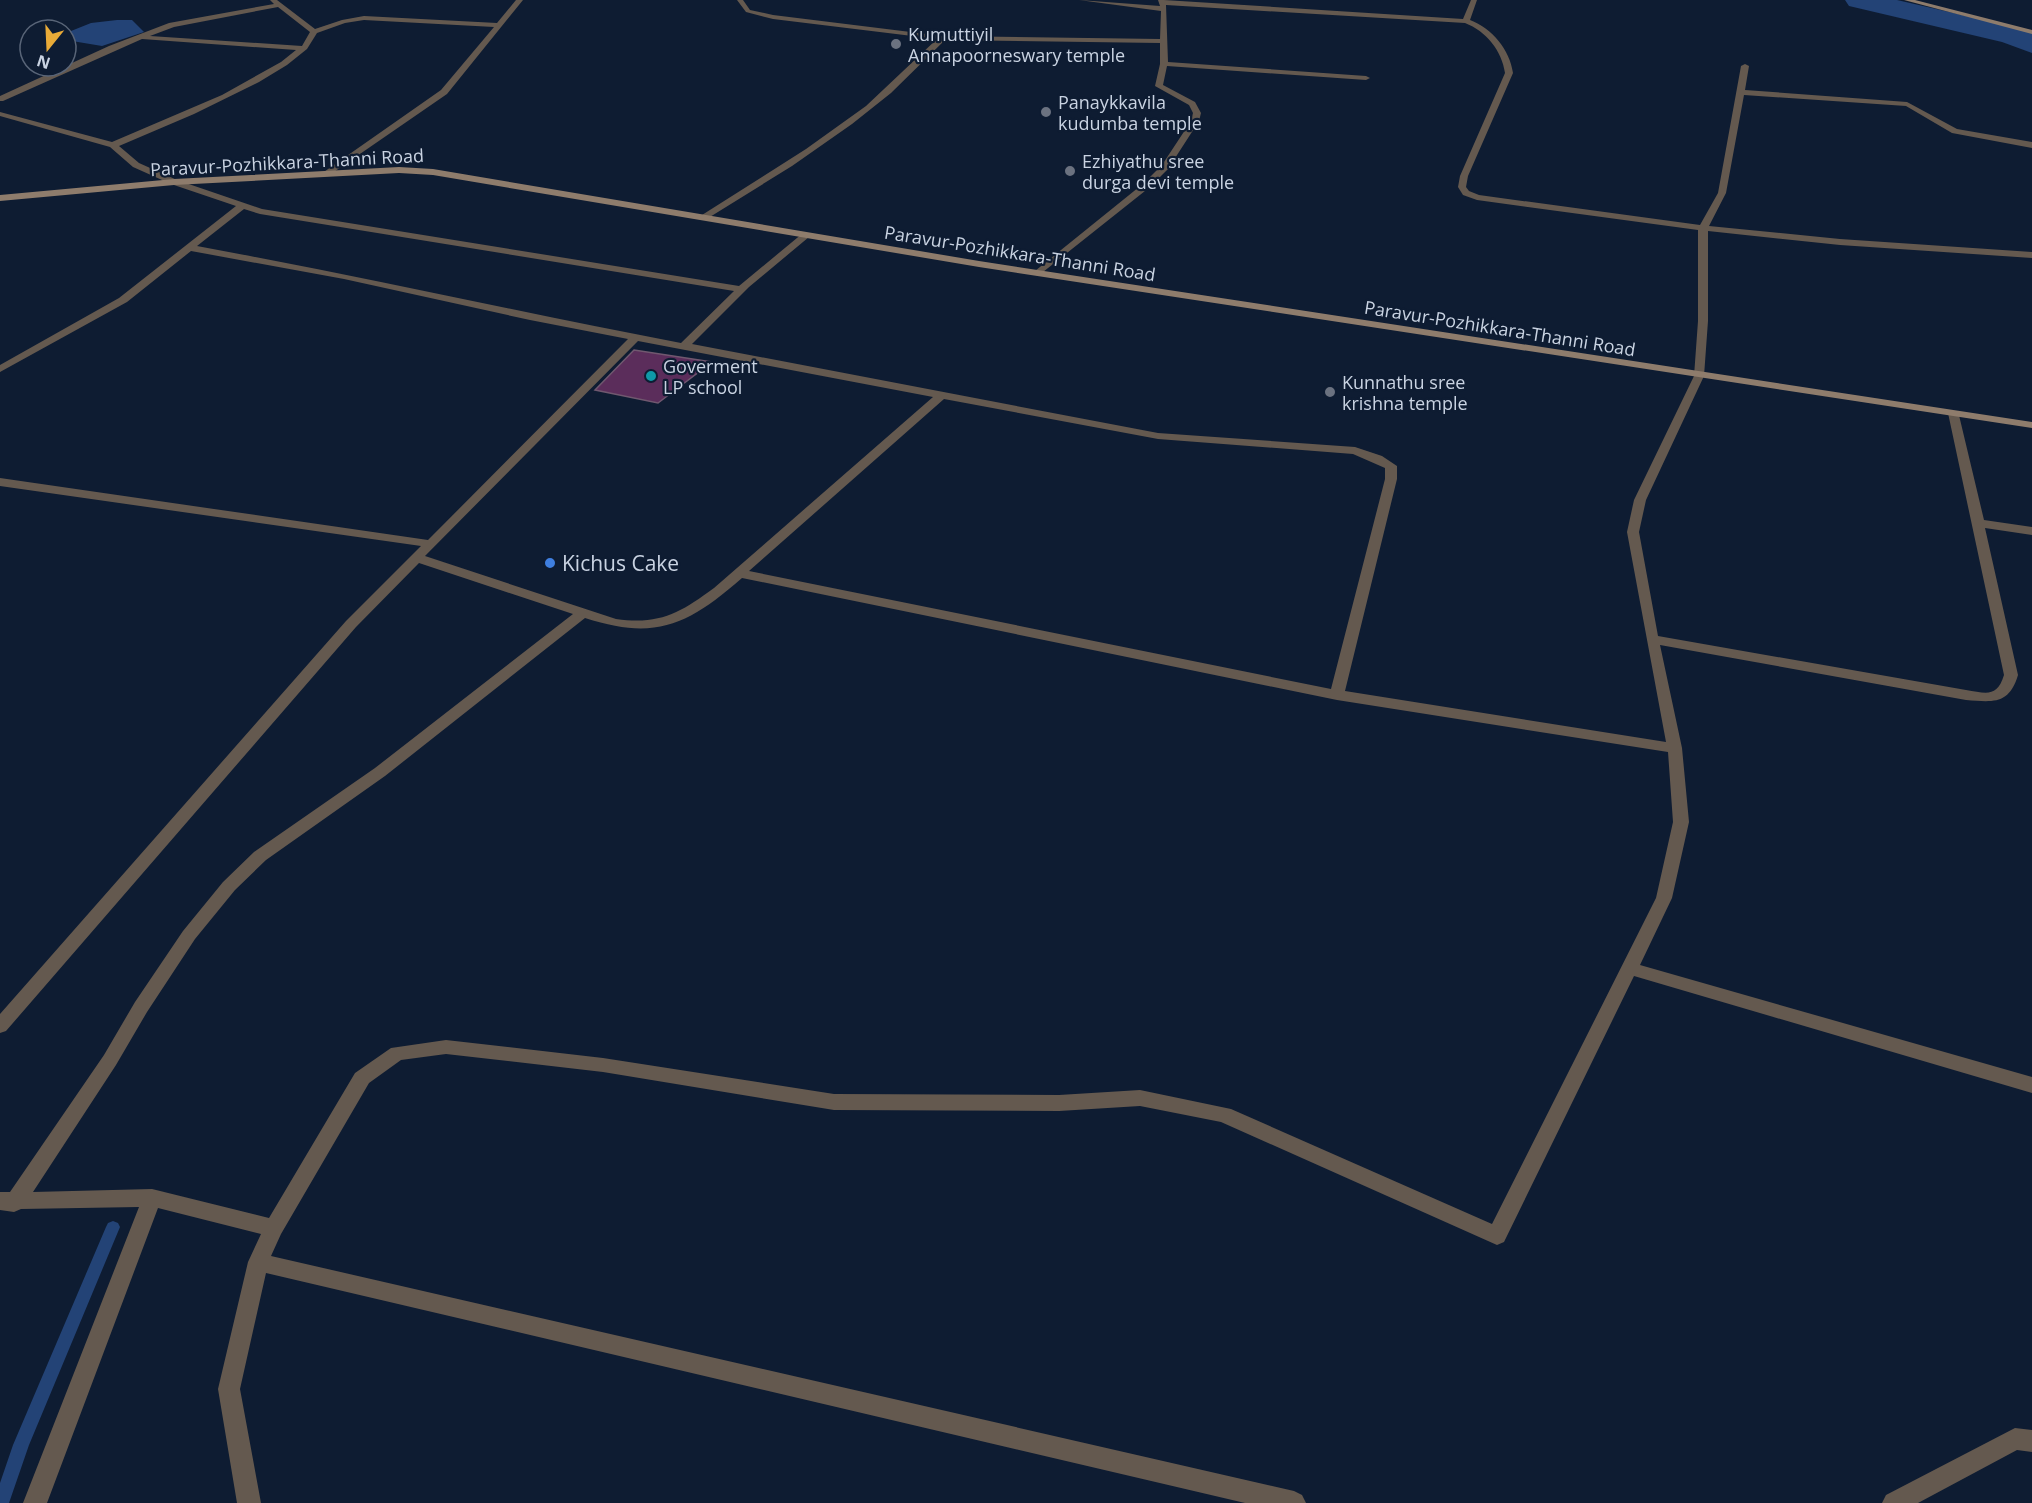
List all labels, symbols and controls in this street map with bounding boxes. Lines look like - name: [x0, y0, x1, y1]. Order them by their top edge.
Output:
- north arrow: [18, 18, 78, 78]
- place label: Kumuttiyil Annapoorneswary temple: [908, 22, 1125, 67]
- marker: Kumuttiyil Annapoorneswary temple: [889, 37, 903, 51]
- text: N: [34, 50, 53, 75]
- place label: Panaykkavila kudumba temple: [1058, 90, 1202, 135]
- marker: Panaykkavila kudumba temple: [1039, 105, 1053, 119]
- street label: Paravur-Pozhikkara-Thanni Road: [149, 143, 425, 181]
- place label: Ezhiyathu sree durga devi temple: [1082, 149, 1234, 194]
- marker: Ezhiyathu sree durga devi temple: [1063, 164, 1077, 178]
- street label: Paravur-Pozhikkara-Thanni Road: [883, 220, 1157, 286]
- street label: Paravur-Pozhikkara-Thanni Road: [1363, 295, 1637, 361]
- place label: Goverment LP school: [663, 354, 758, 399]
- marker: Goverment LP school: [644, 369, 658, 383]
- place label: Kunnathu sree krishna temple: [1342, 370, 1468, 415]
- marker: Kunnathu sree krishna temple: [1323, 385, 1337, 399]
- place label: Kichus Cake: [562, 549, 679, 577]
- marker: Kichus Cake: [543, 556, 557, 570]

